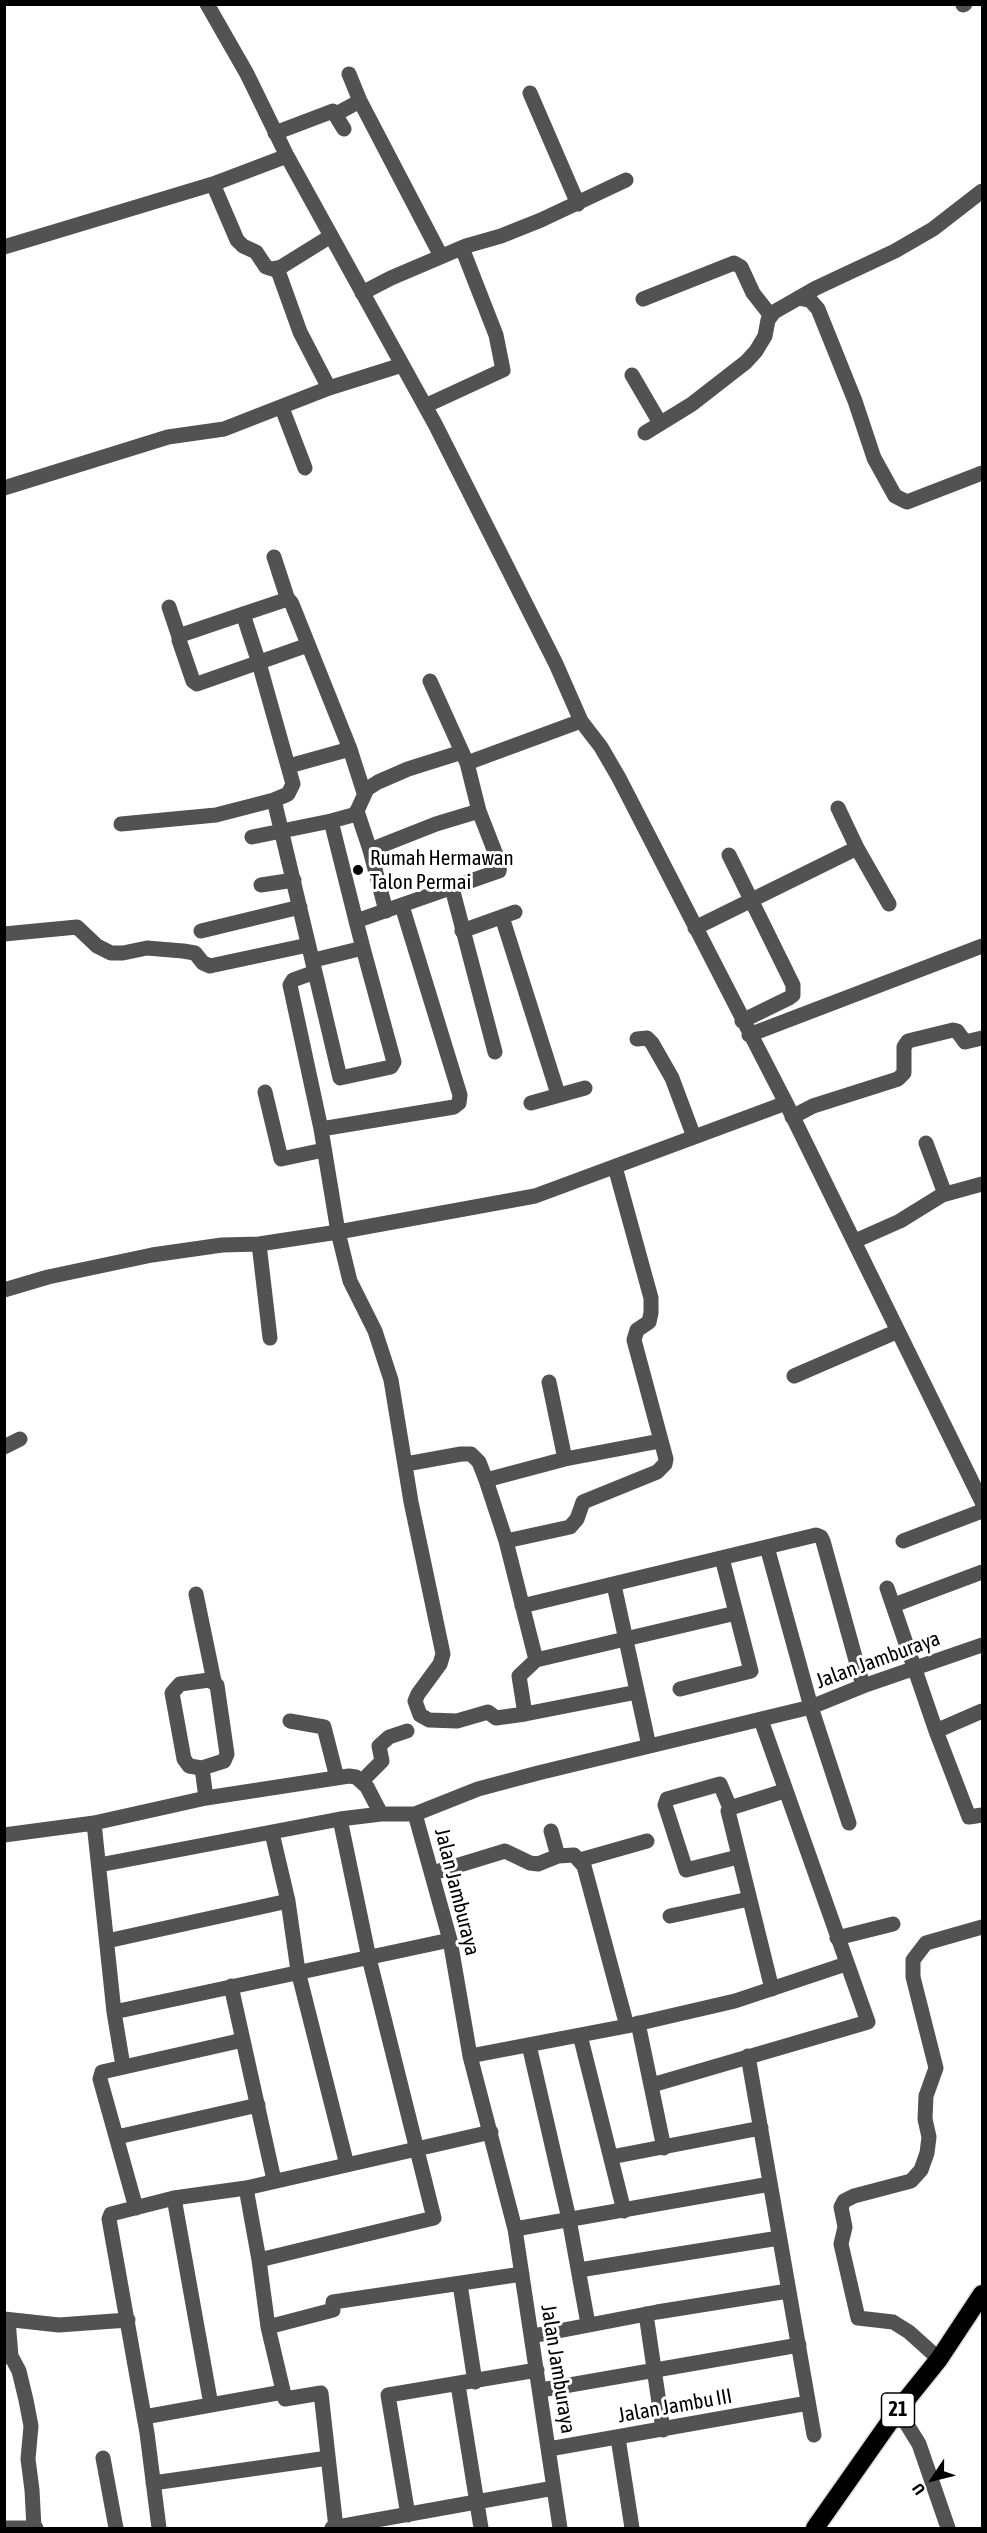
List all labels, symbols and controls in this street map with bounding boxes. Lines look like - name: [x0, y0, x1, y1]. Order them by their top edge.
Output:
- place label: Rumah Hermawan Talon Permai: [370, 845, 514, 895]
- marker: Rumah Hermawan Talon Permai: [351, 863, 365, 877]
- street label: Jalan Jamburaya: [812, 1626, 944, 1694]
- street label: Jalan Jamburaya: [429, 1826, 485, 1958]
- street label: Jalan Jamburaya: [535, 2303, 581, 2435]
- street label: Jalan Jambu III: [616, 2384, 734, 2428]
- road number: 21: [882, 2393, 914, 2427]
- north arrow: [903, 2449, 963, 2509]
- text: U: [908, 2480, 928, 2498]

